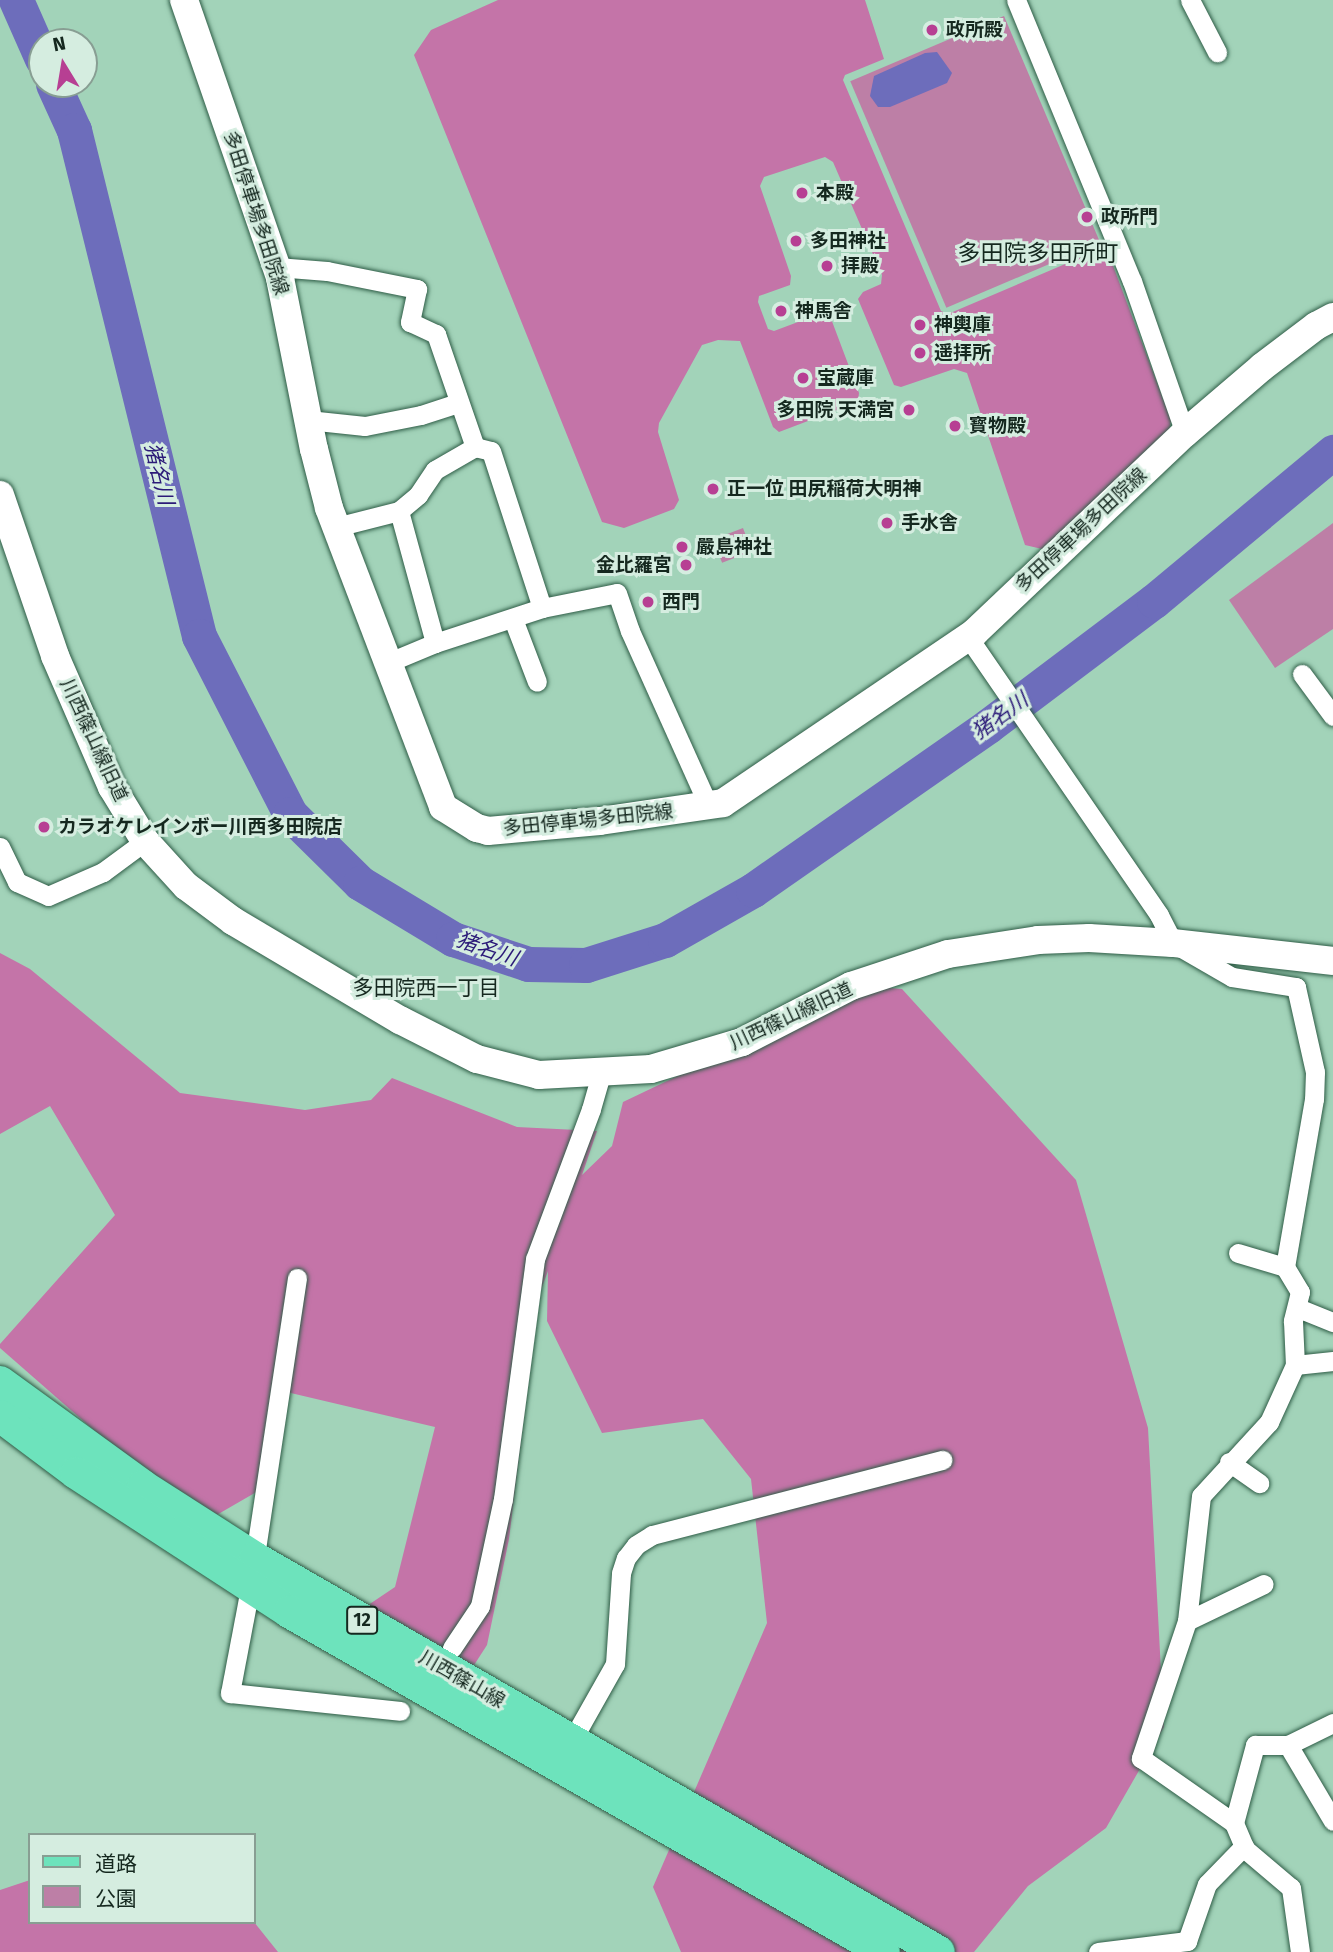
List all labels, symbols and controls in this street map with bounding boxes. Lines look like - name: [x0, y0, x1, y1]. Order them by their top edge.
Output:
- place label: 政所殿: [946, 19, 1003, 41]
- marker: 政所殿: [924, 22, 940, 38]
- north arrow: [28, 28, 98, 98]
- text: N: [51, 31, 68, 56]
- street label: 多田停車場多田院線: [219, 128, 293, 298]
- place label: 本殿: [816, 182, 854, 204]
- marker: 本殿: [794, 185, 810, 201]
- place label: 政所門: [1101, 206, 1158, 228]
- marker: 政所門: [1079, 209, 1095, 225]
- place label: 多田神社: [810, 230, 886, 252]
- marker: 多田神社: [788, 233, 804, 249]
- district label: 多田院多田所町: [958, 239, 1118, 267]
- place label: 拝殿: [841, 255, 879, 277]
- marker: 拝殿: [819, 258, 835, 274]
- place label: 神馬舎: [795, 300, 852, 322]
- marker: 神馬舎: [773, 303, 789, 319]
- place label: 神輿庫: [934, 314, 991, 336]
- marker: 神輿庫: [912, 317, 928, 333]
- place label: 遥拝所: [934, 342, 991, 364]
- marker: 遥拝所: [912, 345, 928, 361]
- place label: 宝蔵庫: [817, 367, 874, 389]
- marker: 宝蔵庫: [795, 370, 811, 386]
- place label: 多田院 天満宮: [776, 399, 895, 421]
- marker: 多田院 天満宮: [901, 402, 917, 418]
- place label: 寳物殿: [969, 415, 1026, 437]
- marker: 寳物殿: [947, 418, 963, 434]
- water label: 猪名川: [139, 440, 179, 508]
- street label: 多田停車場多田院線: [1011, 463, 1151, 597]
- place label: 正一位 田尻稲荷大明神: [727, 478, 922, 500]
- marker: 正一位 田尻稲荷大明神: [705, 481, 721, 497]
- place label: 手水舎: [901, 512, 958, 534]
- marker: 手水舎: [879, 515, 895, 531]
- place label: 嚴島神社: [696, 536, 772, 558]
- marker: 嚴島神社: [674, 539, 690, 555]
- place label: 金比羅宮: [596, 554, 672, 576]
- marker: 金比羅宮: [678, 557, 694, 573]
- place label: 西門: [662, 591, 700, 613]
- marker: 西門: [640, 594, 656, 610]
- street label: 川西篠山線旧道: [56, 675, 132, 805]
- water label: 猪名川: [967, 687, 1033, 745]
- street label: 多田停車場多田院線: [502, 800, 674, 840]
- place label: カラオケレインボー川西多田院店: [58, 816, 343, 838]
- marker: カラオケレインボー川西多田院店: [36, 819, 52, 835]
- water label: 猪名川: [453, 927, 521, 971]
- district label: 多田院西一丁目: [353, 975, 499, 1001]
- street label: 川西篠山線旧道: [726, 978, 856, 1054]
- road number: 12: [344, 1605, 380, 1634]
- street label: 川西篠山線: [415, 1645, 509, 1713]
- legend: [28, 1833, 256, 1924]
- text: 道路: [95, 1851, 137, 1877]
- text: 公園: [95, 1886, 137, 1912]

